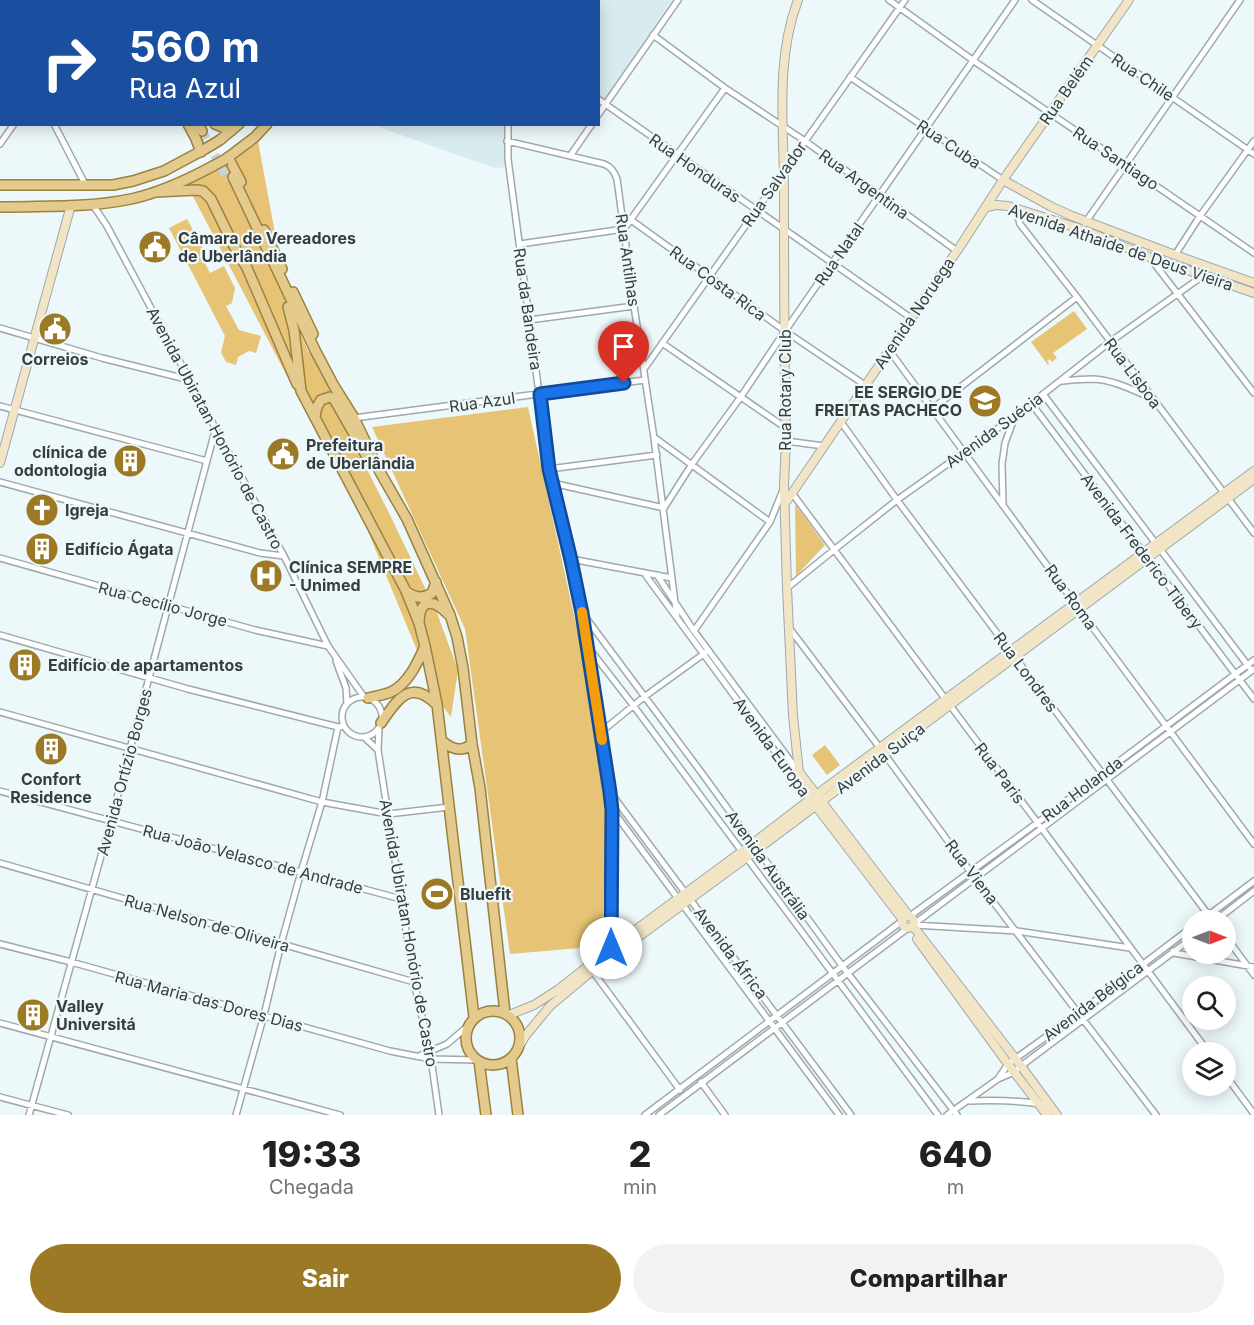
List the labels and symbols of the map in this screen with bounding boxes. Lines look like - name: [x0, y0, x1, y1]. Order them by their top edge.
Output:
- street label: Rua Chile: [1108, 49, 1178, 105]
- street label: Rua Belém: [1035, 51, 1097, 129]
- street label: Rua Cuba: [913, 115, 985, 173]
- street label: Rua Santiago: [1069, 122, 1163, 194]
- street label: Rua Honduras: [645, 129, 745, 207]
- street label: Rua Salvador: [737, 137, 811, 231]
- street label: Rua Argentina: [815, 145, 913, 223]
- street label: Avenida Athaide de Deus Vieira: [1006, 199, 1236, 295]
- street label: Rua Antilhas: [612, 212, 644, 308]
- street label: Rua Natal: [810, 219, 868, 289]
- place label: Câmara de Vereadores de Uberlândia: [178, 228, 356, 266]
- public building icon: Câmara de Vereadores de Uberlândia: [137, 229, 173, 265]
- street label: Rua Costa Rica: [666, 241, 770, 325]
- street label: Rua da Bandeira: [510, 246, 546, 372]
- street label: Avenida Noruega: [869, 254, 959, 372]
- street label: Avenida Ubiratan Honório de Castro: [142, 303, 288, 553]
- public building icon: Correios: [37, 311, 73, 347]
- pin: [598, 321, 649, 383]
- street label: Rua Rotary Club: [775, 329, 795, 451]
- street label: Rua Lisboa: [1100, 334, 1166, 412]
- place label: Correios: [21, 349, 89, 369]
- place label: EE SERGIO DE FREITAS PACHECO: [815, 382, 962, 420]
- school or university icon: EE SERGIO DE FREITAS PACHECO: [967, 383, 1003, 419]
- street label: Rua Azul: [448, 387, 516, 417]
- street label: Avenida Suécia: [941, 388, 1047, 472]
- place label: Prefeitura de Uberlândia: [306, 435, 415, 473]
- public building icon: Prefeitura de Uberlândia: [265, 436, 301, 472]
- place label: clínica de odontologia: [14, 442, 107, 480]
- building icon: clínica de odontologia: [112, 443, 148, 479]
- street label: Avenida Frederico Tibery: [1077, 469, 1207, 633]
- church icon: Igreja: [24, 492, 60, 528]
- place label: Igreja: [65, 500, 109, 520]
- building icon: Edifício Ágata: [24, 531, 60, 567]
- place label: Edifício Ágata: [65, 539, 174, 559]
- place label: Clínica SEMPRE - Unimed: [289, 557, 412, 595]
- hospital icon: Clínica SEMPRE - Unimed: [248, 558, 284, 594]
- street label: Rua Roma: [1041, 560, 1101, 634]
- street label: Rua Cecílio Jorge: [96, 577, 230, 631]
- street label: Rua Londres: [990, 628, 1062, 716]
- building icon: Edifício de apartamentos: [7, 647, 43, 683]
- place label: Edifício de apartamentos: [48, 655, 243, 675]
- street label: Avenida Ortízio Borges: [92, 686, 156, 858]
- street label: Avenida Europa: [729, 693, 815, 801]
- street label: Avenida Suiça: [831, 718, 929, 798]
- building icon: Confort Residence: [33, 731, 69, 767]
- street label: Rua Paris: [971, 739, 1029, 807]
- street label: Rua Holanda: [1038, 752, 1126, 826]
- place label: Confort Residence: [10, 769, 92, 807]
- street label: Avenida Ubiratan Honório de Castro: [376, 798, 442, 1068]
- street label: Avenida Austrália: [722, 806, 814, 924]
- street label: Rua João Velasco de Andrade: [141, 820, 365, 898]
- street label: Rua Viena: [941, 836, 1003, 908]
- sports icon: Bluefit: [419, 876, 455, 912]
- place label: Bluefit: [460, 884, 511, 904]
- street label: Rua Nelson de Oliveira: [122, 890, 292, 956]
- street label: Avenida África: [690, 903, 772, 1003]
- north arrow: [1182, 910, 1236, 964]
- position arrow: [579, 916, 643, 980]
- street label: Avenida Bélgica: [1039, 957, 1147, 1045]
- street label: Rua Maria das Dores Dias: [113, 966, 305, 1036]
- place label: Valley Universitá: [56, 996, 136, 1034]
- building icon: Valley Universitá: [15, 997, 51, 1033]

